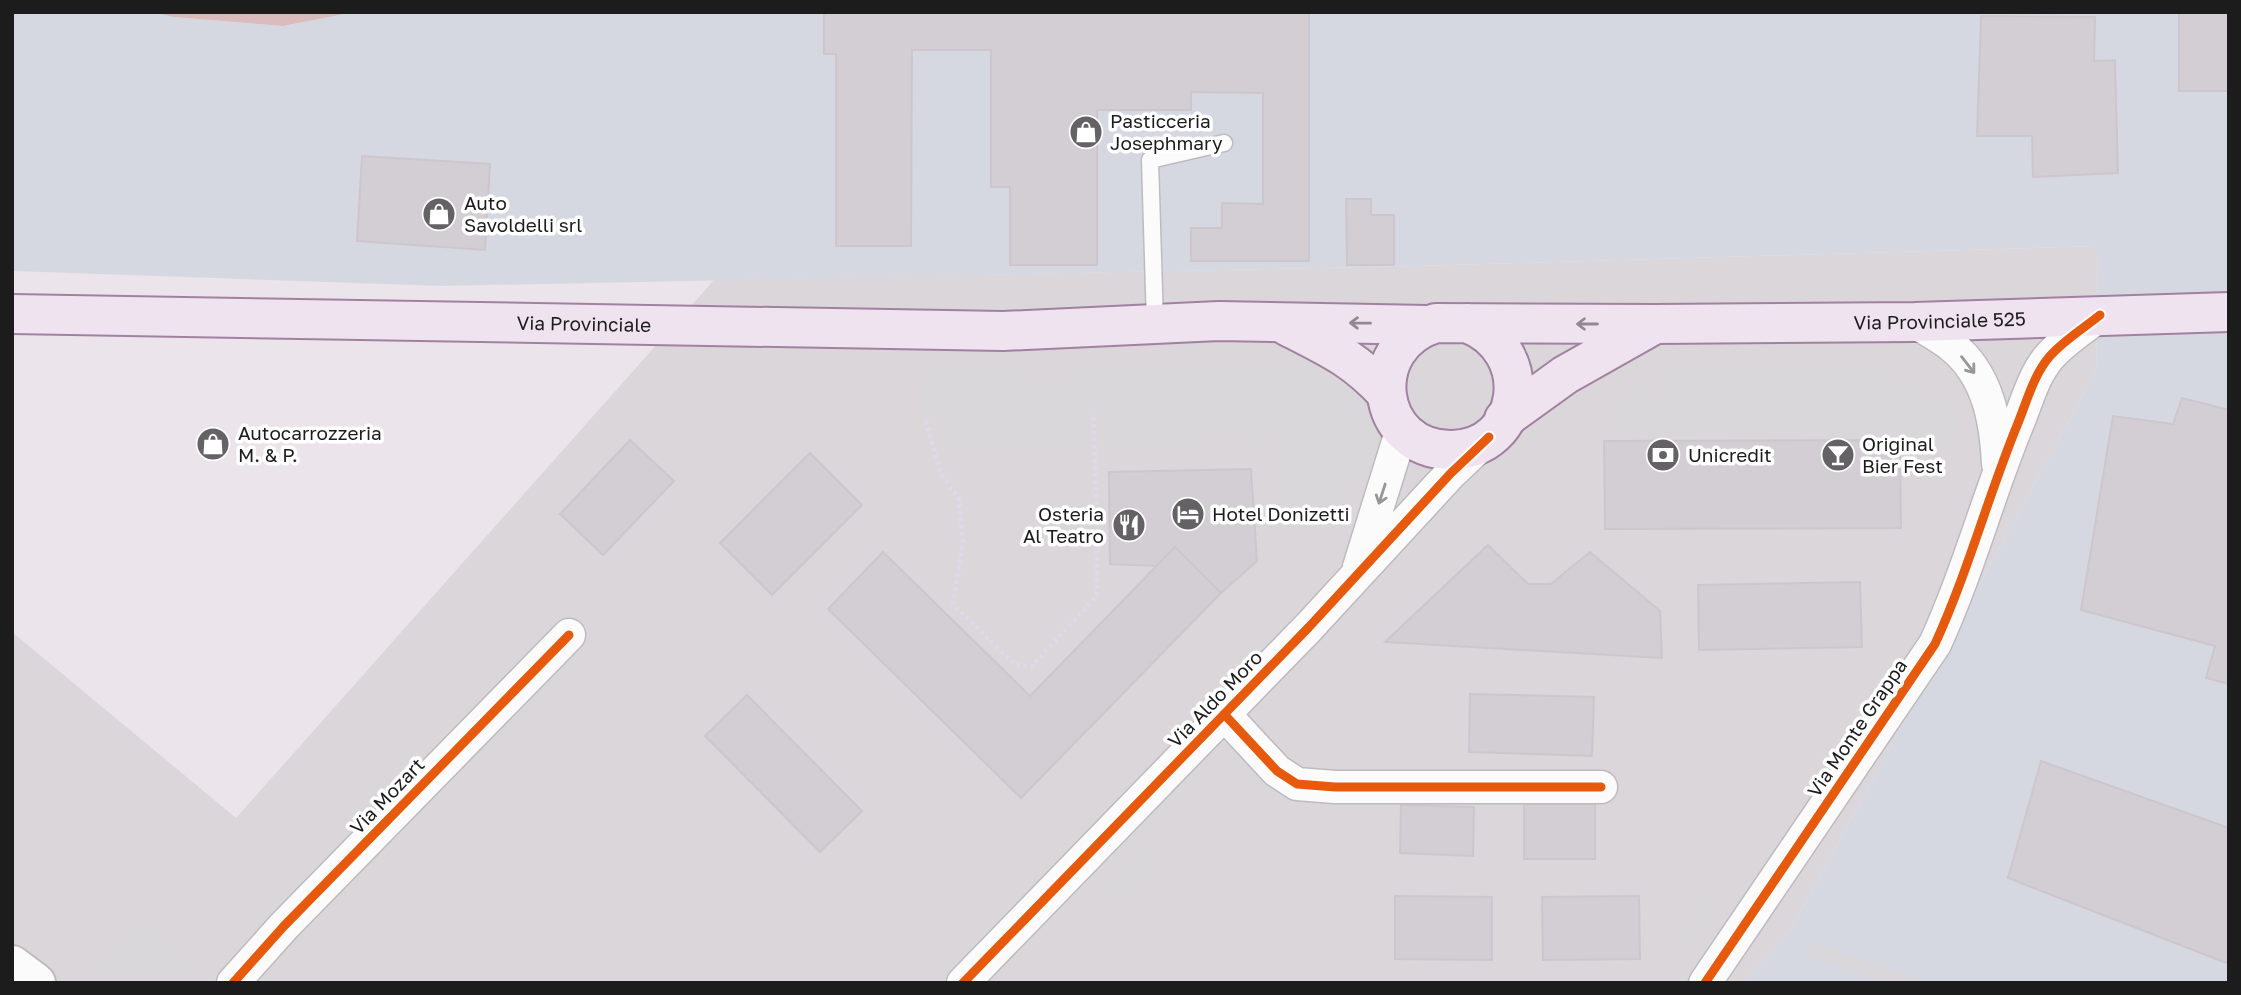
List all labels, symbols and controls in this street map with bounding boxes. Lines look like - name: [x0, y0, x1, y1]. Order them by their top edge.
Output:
- place label: Pasticceria Josephmary: [1110, 109, 1223, 154]
- shop icon: Pasticceria Josephmary: [1067, 113, 1105, 151]
- place label: Auto Savoldelli srl: [464, 191, 582, 236]
- shop icon: Auto Savoldelli srl: [420, 195, 458, 233]
- street label: Via Provinciale 525: [1853, 306, 2026, 333]
- street label: Via Provinciale: [516, 311, 651, 336]
- one-way arrow: [1349, 317, 1372, 330]
- one-way arrow: [1575, 317, 1598, 331]
- one-way arrow: [1960, 355, 1976, 373]
- place label: Autocarrozzeria M. & P.: [238, 421, 382, 466]
- shop icon: Autocarrozzeria M. & P.: [194, 425, 232, 463]
- place label: Original Bier Fest: [1862, 432, 1943, 477]
- bank icon: Unicredit: [1644, 436, 1682, 474]
- bar icon: Original Bier Fest: [1819, 436, 1857, 474]
- place label: Unicredit: [1688, 443, 1772, 466]
- one-way arrow: [1374, 483, 1387, 505]
- hotel icon: Hotel Donizetti: [1169, 495, 1207, 533]
- place label: Osteria Al Teatro: [1023, 502, 1104, 547]
- place label: Hotel Donizetti: [1212, 502, 1350, 525]
- restaurant icon: Osteria Al Teatro: [1110, 506, 1148, 544]
- street label: Via Aldo Moro: [1163, 645, 1267, 752]
- street label: Via Monte Grappa: [1802, 654, 1911, 801]
- street label: Via Mozart: [345, 753, 429, 838]

